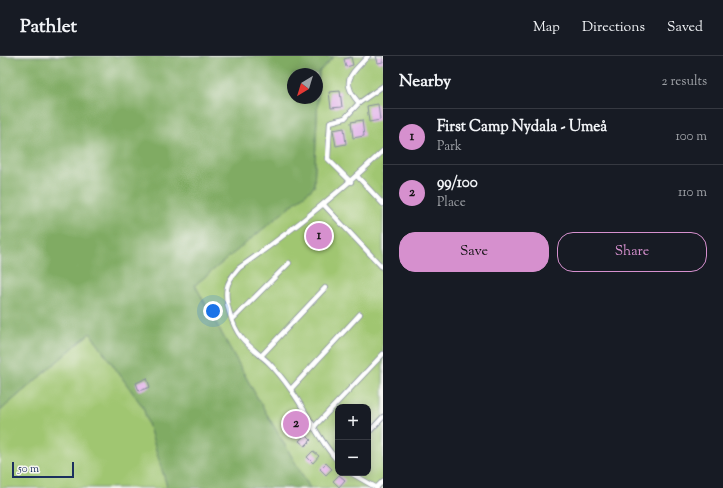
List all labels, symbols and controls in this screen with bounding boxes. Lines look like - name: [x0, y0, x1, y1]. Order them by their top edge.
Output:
- text: Pathlet: [20, 14, 77, 41]
- text: Map: [533, 18, 560, 38]
- text: Directions: [582, 18, 645, 38]
- text: Saved: [667, 18, 703, 38]
- north arrow: [287, 68, 323, 104]
- text: Nearby: [399, 70, 451, 94]
- text: 2 results: [662, 73, 707, 91]
- text: First Camp Nydala - Umeå: [437, 117, 607, 138]
- text: 1: [410, 128, 414, 146]
- text: 100 m: [675, 128, 707, 146]
- text: Park: [437, 138, 462, 156]
- text: 99/100: [437, 173, 478, 194]
- text: 2: [409, 184, 415, 202]
- text: 110 m: [678, 184, 707, 202]
- text: Place: [437, 194, 466, 212]
- pin: 1: [306, 221, 332, 251]
- button: Save: [399, 232, 549, 272]
- button: Share: [557, 232, 707, 272]
- your location: [203, 301, 223, 321]
- map controls: [335, 404, 371, 476]
- button: +: [335, 404, 371, 440]
- pin: 2: [283, 409, 309, 439]
- button: −: [335, 440, 371, 476]
- scale bar: [12, 460, 74, 479]
- text: 50 m: [18, 461, 39, 477]

